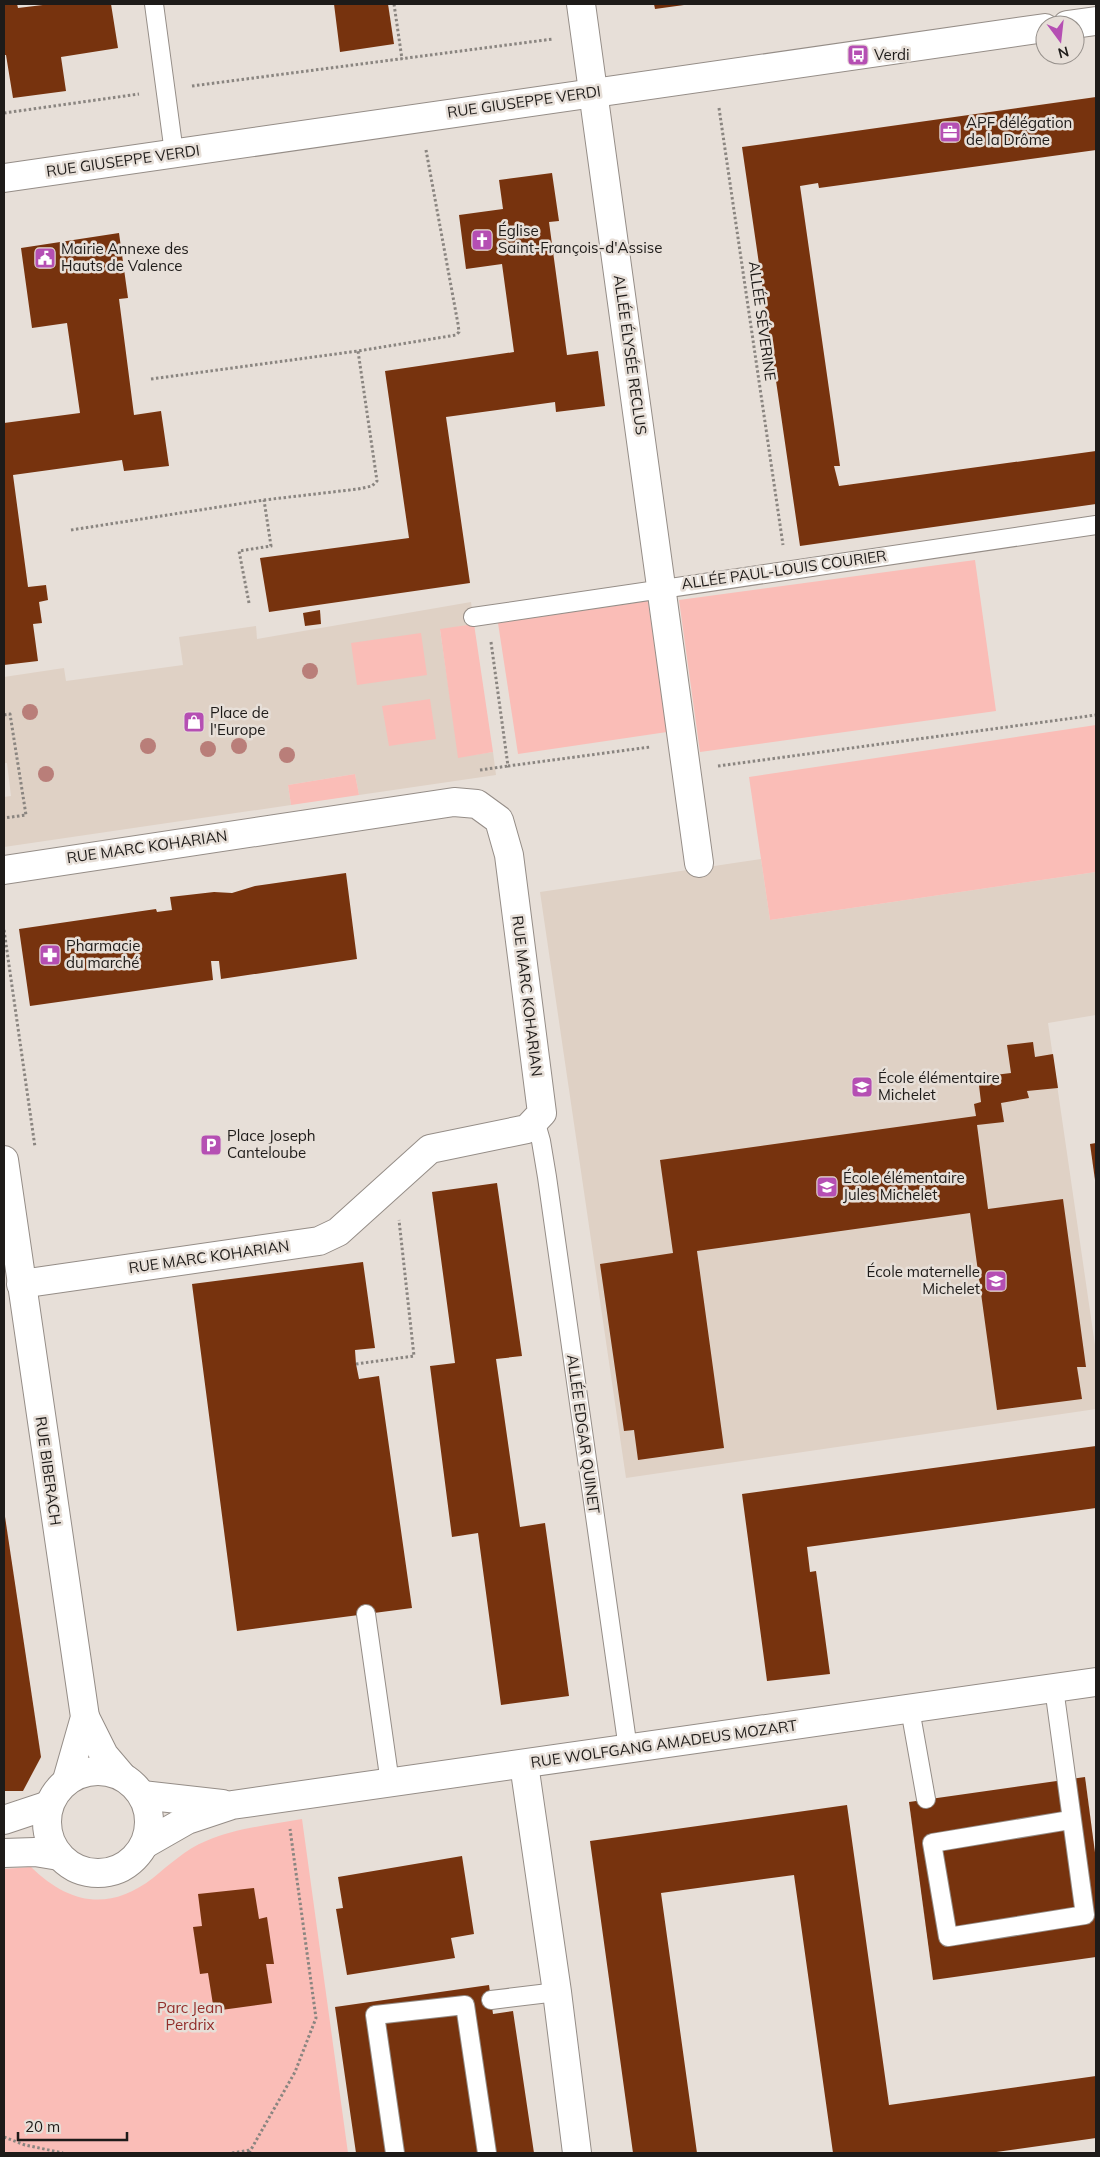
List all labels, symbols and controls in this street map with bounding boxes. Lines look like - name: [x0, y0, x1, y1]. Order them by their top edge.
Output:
- north arrow: [1035, 15, 1085, 65]
- text: N: [1056, 42, 1071, 63]
- bus stop icon: Verdi: [846, 43, 870, 67]
- place label: Verdi: [874, 45, 910, 64]
- street label: RUE GIUSEPPE VERDI: [446, 81, 602, 122]
- place label: APF délégation de la Drôme: [966, 113, 1072, 149]
- office icon: APF délégation de la Drôme: [938, 120, 962, 144]
- street label: RUE GIUSEPPE VERDI: [45, 140, 201, 181]
- place label: Église Saint-François-d'Assise: [498, 221, 662, 257]
- church icon: Église Saint-François-d'Assise: [470, 228, 494, 252]
- place label: Mairie Annexe des Hauts de Valence: [61, 239, 189, 275]
- public building icon: Mairie Annexe des Hauts de Valence: [33, 246, 57, 270]
- street label: ALLÉE SÉVERINE: [745, 260, 780, 382]
- street label: ALLÉE ÉLYSÉE RECLUS: [610, 274, 651, 436]
- street label: ALLÉE PAUL-LOUIS COURIER: [680, 546, 888, 593]
- place label: Place de l'Europe: [210, 703, 269, 739]
- shop icon: Place de l'Europe: [182, 710, 206, 734]
- street label: RUE MARC KOHARIAN: [65, 826, 229, 867]
- street label: RUE MARC KOHARIAN: [508, 914, 547, 1078]
- place label: Pharmacie du marché: [66, 936, 140, 972]
- pharmacy icon: Pharmacie du marché: [38, 943, 62, 967]
- place label: École élémentaire Michelet: [878, 1068, 1000, 1104]
- school or university icon: École élémentaire Michelet: [850, 1075, 874, 1099]
- place label: Place Joseph Canteloube: [227, 1126, 316, 1162]
- parking icon: Place Joseph Canteloube: [199, 1133, 223, 1157]
- place label: École élémentaire Jules Michelet: [843, 1168, 965, 1204]
- school or university icon: École élémentaire Jules Michelet: [815, 1175, 839, 1199]
- street label: RUE MARC KOHARIAN: [127, 1236, 291, 1277]
- place label: École maternelle Michelet: [867, 1262, 980, 1298]
- school or university icon: École maternelle Michelet: [984, 1269, 1008, 1293]
- street label: ALLÉE EDGAR QUINET: [563, 1353, 604, 1515]
- street label: RUE BIBERACH: [31, 1415, 66, 1527]
- street label: RUE WOLFGANG AMADEUS MOZART: [529, 1715, 798, 1772]
- park label: Parc Jean Perdrix: [157, 1998, 223, 2034]
- scale bar: [18, 2110, 126, 2142]
- text: 20 m: [25, 2117, 60, 2136]

